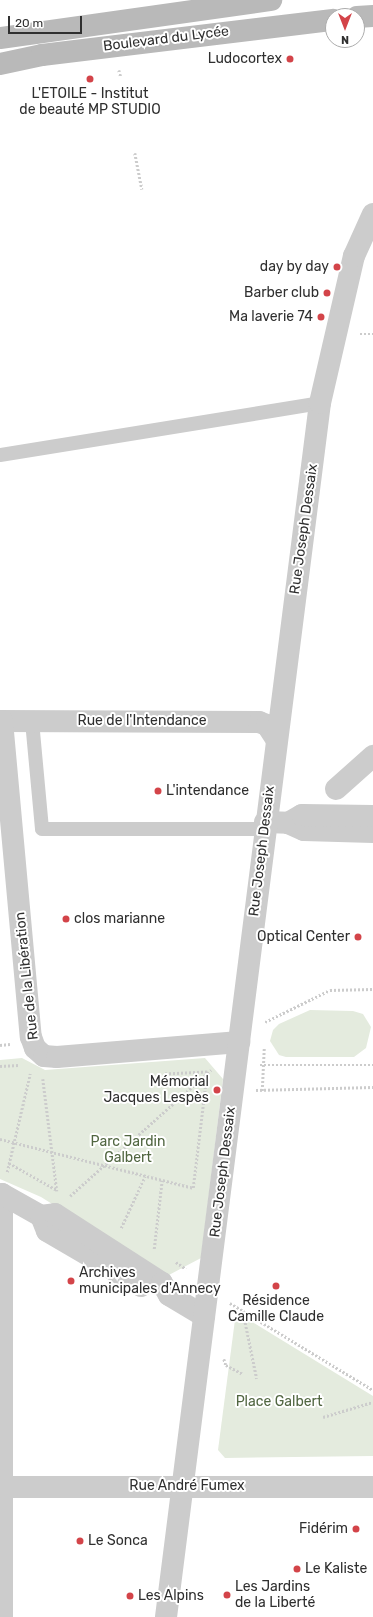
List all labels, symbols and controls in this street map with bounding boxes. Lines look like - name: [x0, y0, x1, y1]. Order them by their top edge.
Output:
- scale bar: [10, 8, 84, 34]
- north arrow: [325, 8, 365, 48]
- text: 20 m: [15, 16, 43, 30]
- street label: Boulevard du Lycée: [102, 23, 230, 55]
- text: N: [341, 33, 349, 46]
- place label: Ludocortex: [208, 51, 282, 67]
- marker: Ludocortex: [285, 54, 295, 64]
- marker: L'ETOILE - Institut de beauté MP STUDIO: [85, 74, 95, 84]
- place label: L'ETOILE - Institut de beauté MP STUDIO: [19, 86, 161, 118]
- place label: day by day: [259, 259, 329, 275]
- marker: day by day: [332, 262, 342, 272]
- place label: Barber club: [244, 285, 319, 301]
- marker: Barber club: [322, 288, 332, 298]
- place label: Ma laverie 74: [229, 309, 313, 325]
- marker: Ma laverie 74: [316, 312, 326, 322]
- street label: Rue Joseph Dessaix: [287, 463, 321, 595]
- street label: Rue de l'Intendance: [77, 713, 207, 729]
- place label: L'intendance: [166, 783, 249, 799]
- street label: Rue Joseph Dessaix: [246, 785, 278, 917]
- marker: L'intendance: [153, 786, 163, 796]
- street label: Rue de la Libération: [12, 911, 42, 1041]
- place label: clos marianne: [74, 911, 165, 927]
- marker: clos marianne: [61, 914, 71, 924]
- place label: Optical Center: [257, 929, 350, 945]
- marker: Optical Center: [353, 932, 363, 942]
- place label: Mémorial Jacques Lespès: [104, 1074, 209, 1106]
- marker: Mémorial Jacques Lespès: [212, 1085, 222, 1095]
- street label: Rue Joseph Dessaix: [207, 1106, 239, 1238]
- park label: Parc Jardin Galbert: [91, 1134, 165, 1166]
- place label: Archives municipales d'Annecy: [79, 1265, 221, 1298]
- marker: Archives municipales d'Annecy: [66, 1276, 76, 1286]
- marker: Résidence Camille Claude: [271, 1281, 281, 1291]
- place label: Résidence Camille Claude: [228, 1293, 324, 1326]
- park label: Place Galbert: [236, 1394, 322, 1410]
- street label: Rue André Fumex: [129, 1478, 245, 1494]
- place label: Fidérim: [299, 1521, 348, 1537]
- marker: Fidérim: [351, 1524, 361, 1534]
- place label: Le Sonca: [88, 1533, 148, 1549]
- marker: Le Sonca: [75, 1536, 85, 1546]
- place label: Le Kaliste: [305, 1561, 367, 1577]
- marker: Le Kaliste: [292, 1564, 302, 1574]
- place label: Les Jardins de la Liberté: [235, 1579, 315, 1612]
- place label: Les Alpins: [138, 1588, 204, 1604]
- marker: Les Jardins de la Liberté: [222, 1590, 232, 1600]
- marker: Les Alpins: [125, 1591, 135, 1601]

